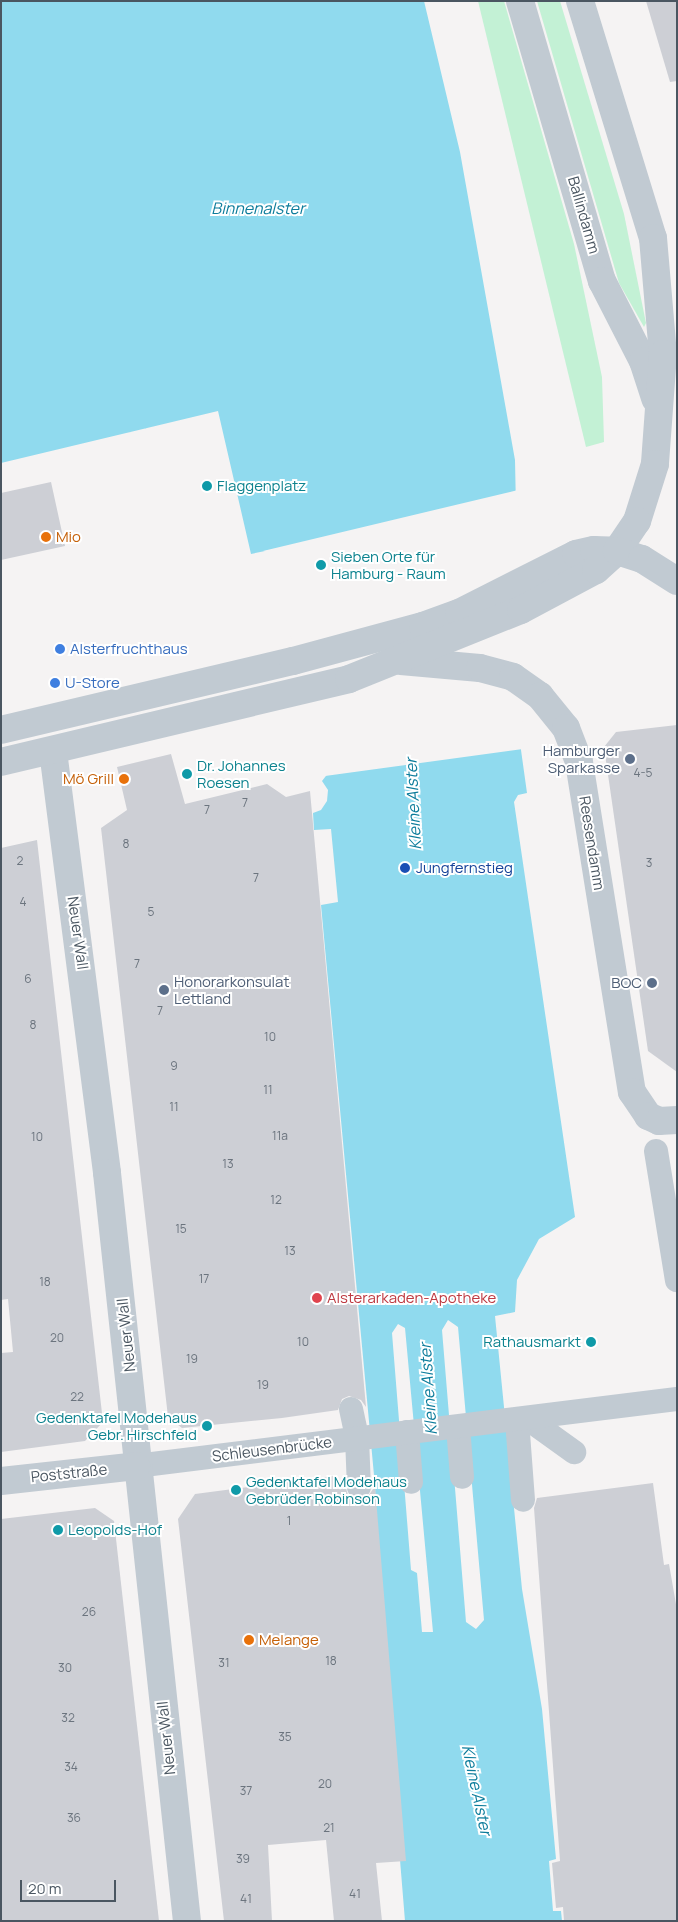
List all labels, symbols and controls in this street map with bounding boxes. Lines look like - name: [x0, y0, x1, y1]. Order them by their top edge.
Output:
- street label: Ballindamm: [564, 174, 604, 256]
- water label: Binnenalster: [211, 198, 305, 218]
- place label: Flaggenplatz: [217, 477, 306, 495]
- marker: Flaggenplatz: [201, 480, 213, 492]
- place label: Mio: [56, 528, 81, 546]
- marker: Mio: [40, 531, 52, 543]
- place label: Sieben Orte für Hamburg - Raum: [331, 547, 446, 582]
- marker: Sieben Orte für Hamburg - Raum: [315, 559, 327, 571]
- place label: Alsterfruchthaus: [70, 640, 188, 658]
- marker: Alsterfruchthaus: [54, 643, 66, 655]
- place label: U-Store: [65, 674, 120, 692]
- marker: U-Store: [49, 677, 61, 689]
- place label: Hamburger Sparkasse: [543, 741, 620, 776]
- marker: Hamburger Sparkasse: [624, 753, 636, 765]
- place label: Dr. Johannes Roesen: [197, 756, 286, 791]
- water label: Kleine Alster: [401, 758, 425, 850]
- house number: 4-5: [633, 766, 653, 780]
- marker: Dr. Johannes Roesen: [181, 768, 193, 780]
- place label: Mö Grill: [63, 770, 114, 788]
- marker: Mö Grill: [118, 773, 130, 785]
- street label: Reesendamm: [576, 795, 608, 891]
- house number: 7: [242, 796, 248, 810]
- house number: 7: [204, 803, 210, 817]
- house number: 8: [123, 837, 129, 851]
- house number: 2: [17, 854, 23, 868]
- house number: 3: [646, 856, 652, 870]
- place label: Jungfernstieg: [416, 859, 513, 877]
- marker: Jungfernstieg: [398, 861, 412, 875]
- house number: 7: [253, 871, 259, 885]
- house number: 4: [19, 895, 27, 909]
- street label: Neuer Wall: [64, 895, 92, 971]
- house number: 5: [148, 905, 154, 919]
- house number: 7: [134, 957, 140, 971]
- house number: 6: [24, 972, 32, 986]
- place label: Honorarkonsulat Lettland: [174, 972, 289, 1007]
- place label: BOC: [611, 974, 642, 992]
- marker: BOC: [646, 977, 658, 989]
- marker: Honorarkonsulat Lettland: [158, 984, 170, 996]
- house number: 7: [157, 1004, 163, 1018]
- house number: 8: [30, 1018, 36, 1032]
- house number: 10: [264, 1030, 276, 1044]
- house number: 9: [170, 1059, 178, 1073]
- house number: 11: [263, 1083, 273, 1097]
- house number: 11: [169, 1100, 179, 1114]
- house number: 11a: [272, 1129, 288, 1143]
- house number: 10: [31, 1130, 43, 1144]
- house number: 13: [222, 1157, 234, 1171]
- house number: 12: [270, 1193, 282, 1207]
- house number: 15: [175, 1222, 187, 1236]
- house number: 13: [284, 1244, 296, 1258]
- house number: 17: [199, 1272, 209, 1286]
- house number: 18: [39, 1275, 51, 1289]
- place label: Alsterarkaden-Apotheke: [327, 1289, 496, 1307]
- marker: Alsterarkaden-Apotheke: [311, 1292, 323, 1304]
- street label: Neuer Wall: [113, 1297, 139, 1373]
- house number: 20: [50, 1331, 64, 1345]
- place label: Rathausmarkt: [483, 1333, 581, 1351]
- house number: 10: [297, 1335, 309, 1349]
- marker: Rathausmarkt: [585, 1336, 597, 1348]
- water label: Kleine Alster: [415, 1343, 441, 1435]
- house number: 19: [186, 1352, 198, 1366]
- house number: 19: [257, 1378, 269, 1392]
- house number: 22: [70, 1390, 84, 1404]
- place label: Gedenktafel Modehaus Gebr. Hirschfeld: [36, 1408, 197, 1443]
- marker: Gedenktafel Modehaus Gebr. Hirschfeld: [201, 1420, 213, 1432]
- street label: Schleusenbrücke: [211, 1433, 333, 1465]
- street label: Poststraße: [30, 1460, 108, 1486]
- place label: Gedenktafel Modehaus Gebrüder Robinson: [246, 1472, 407, 1507]
- marker: Gedenktafel Modehaus Gebrüder Robinson: [230, 1484, 242, 1496]
- house number: 1: [287, 1514, 291, 1528]
- place label: Leopolds-Hof: [68, 1521, 162, 1539]
- marker: Leopolds-Hof: [52, 1524, 64, 1536]
- house number: 26: [82, 1605, 96, 1619]
- place label: Melange: [259, 1631, 319, 1649]
- marker: Melange: [243, 1634, 255, 1646]
- house number: 18: [325, 1654, 337, 1668]
- house number: 31: [218, 1656, 230, 1670]
- house number: 30: [58, 1661, 72, 1675]
- street label: Neuer Wall: [153, 1700, 179, 1776]
- house number: 32: [61, 1711, 75, 1725]
- house number: 35: [278, 1730, 292, 1744]
- water label: Kleine Alster: [458, 1743, 496, 1837]
- house number: 34: [64, 1760, 78, 1774]
- house number: 20: [318, 1777, 332, 1791]
- house number: 37: [240, 1784, 252, 1798]
- house number: 36: [67, 1811, 81, 1825]
- house number: 21: [323, 1821, 335, 1835]
- house number: 39: [236, 1852, 250, 1866]
- scale bar: [22, 1870, 119, 1902]
- text: 20 m: [28, 1878, 61, 1899]
- house number: 41: [349, 1887, 361, 1901]
- house number: 41: [240, 1892, 252, 1906]

